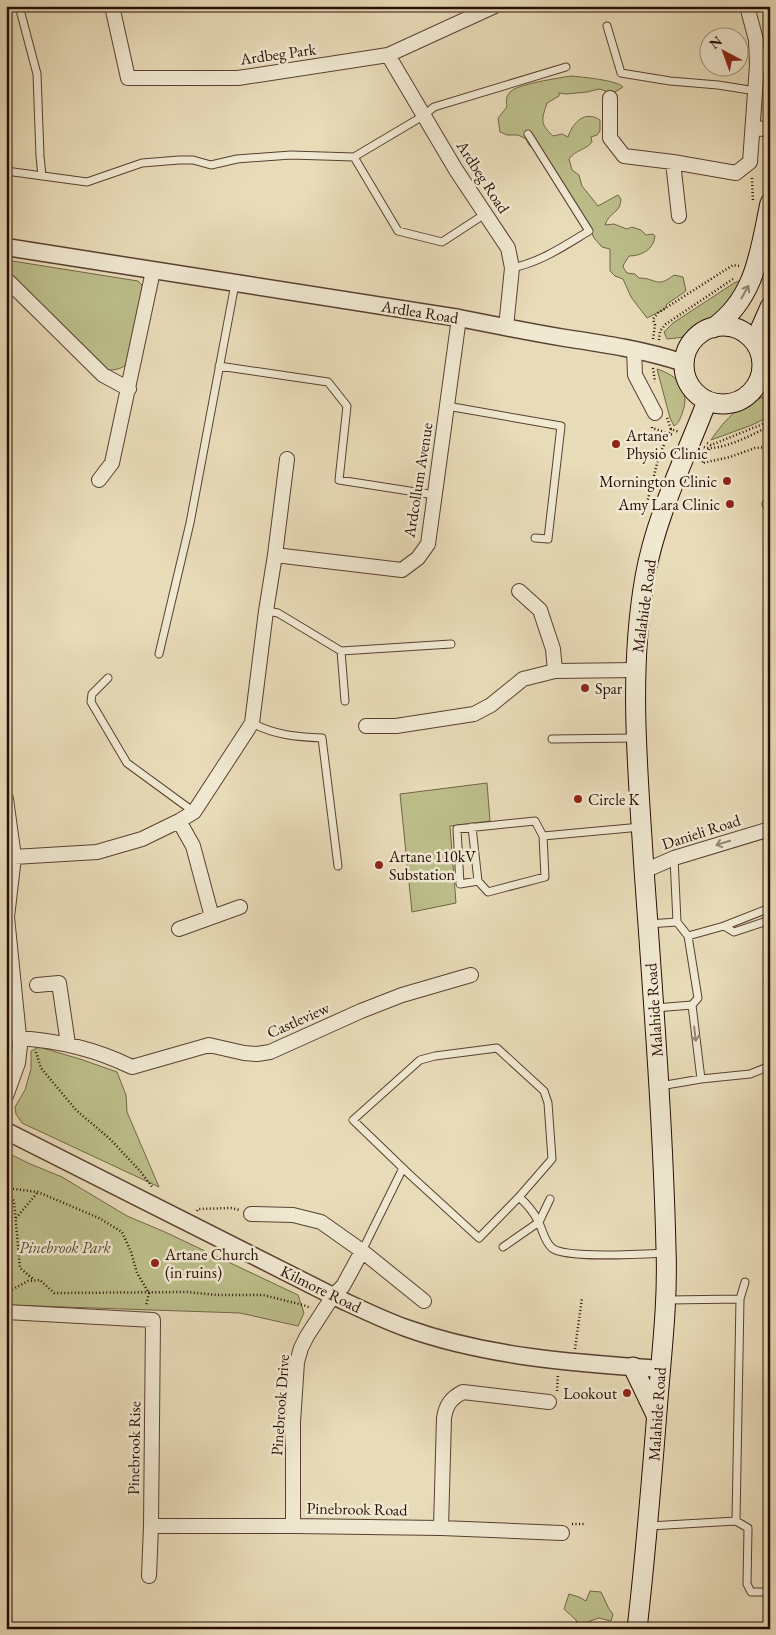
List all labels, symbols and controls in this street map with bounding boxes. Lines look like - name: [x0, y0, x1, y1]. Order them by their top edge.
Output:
- north arrow: [698, 28, 748, 78]
- text: N: [705, 31, 726, 53]
- street label: Ardbeg Park: [238, 38, 318, 70]
- street label: Ardbeg Road: [451, 136, 515, 218]
- one-way arrow: [741, 285, 750, 300]
- street label: Ardlea Road: [379, 295, 461, 329]
- street label: Ardcollum Avenue: [398, 421, 437, 540]
- place label: Artane Physio Clinic: [625, 425, 708, 464]
- marker: Artane Physio Clinic: [610, 438, 622, 450]
- place label: Mornington Clinic: [599, 471, 717, 492]
- marker: Mornington Clinic: [721, 475, 733, 487]
- place label: Amy Lara Clinic: [617, 494, 720, 515]
- marker: Amy Lara Clinic: [724, 498, 736, 510]
- street label: Malahide Road: [627, 557, 661, 654]
- place label: Spar: [595, 678, 623, 699]
- marker: Spar: [579, 682, 591, 694]
- place label: Circle K: [588, 789, 640, 810]
- marker: Circle K: [572, 793, 584, 805]
- street label: Danieli Road: [659, 809, 744, 855]
- one-way arrow: [715, 839, 731, 849]
- place label: Artane 110kV Substation: [388, 846, 476, 885]
- marker: Artane 110kV Substation: [373, 859, 385, 871]
- street label: Malahide Road: [640, 962, 668, 1058]
- street label: Castleview: [264, 997, 333, 1043]
- one-way arrow: [690, 1026, 700, 1042]
- park label: Pinebrook Park: [19, 1237, 112, 1258]
- place label: Artane Church (in ruins): [164, 1244, 259, 1283]
- marker: Artane Church (in ruins): [149, 1257, 161, 1269]
- street label: Kilmore Road: [277, 1260, 366, 1318]
- street label: Pinebrook Drive: [266, 1354, 294, 1456]
- street label: Malahide Road: [643, 1366, 671, 1462]
- place label: Lookout: [563, 1383, 617, 1404]
- marker: Lookout: [621, 1387, 633, 1399]
- street label: Pinebrook Rise: [123, 1401, 145, 1495]
- street label: Pinebrook Road: [306, 1498, 408, 1520]

